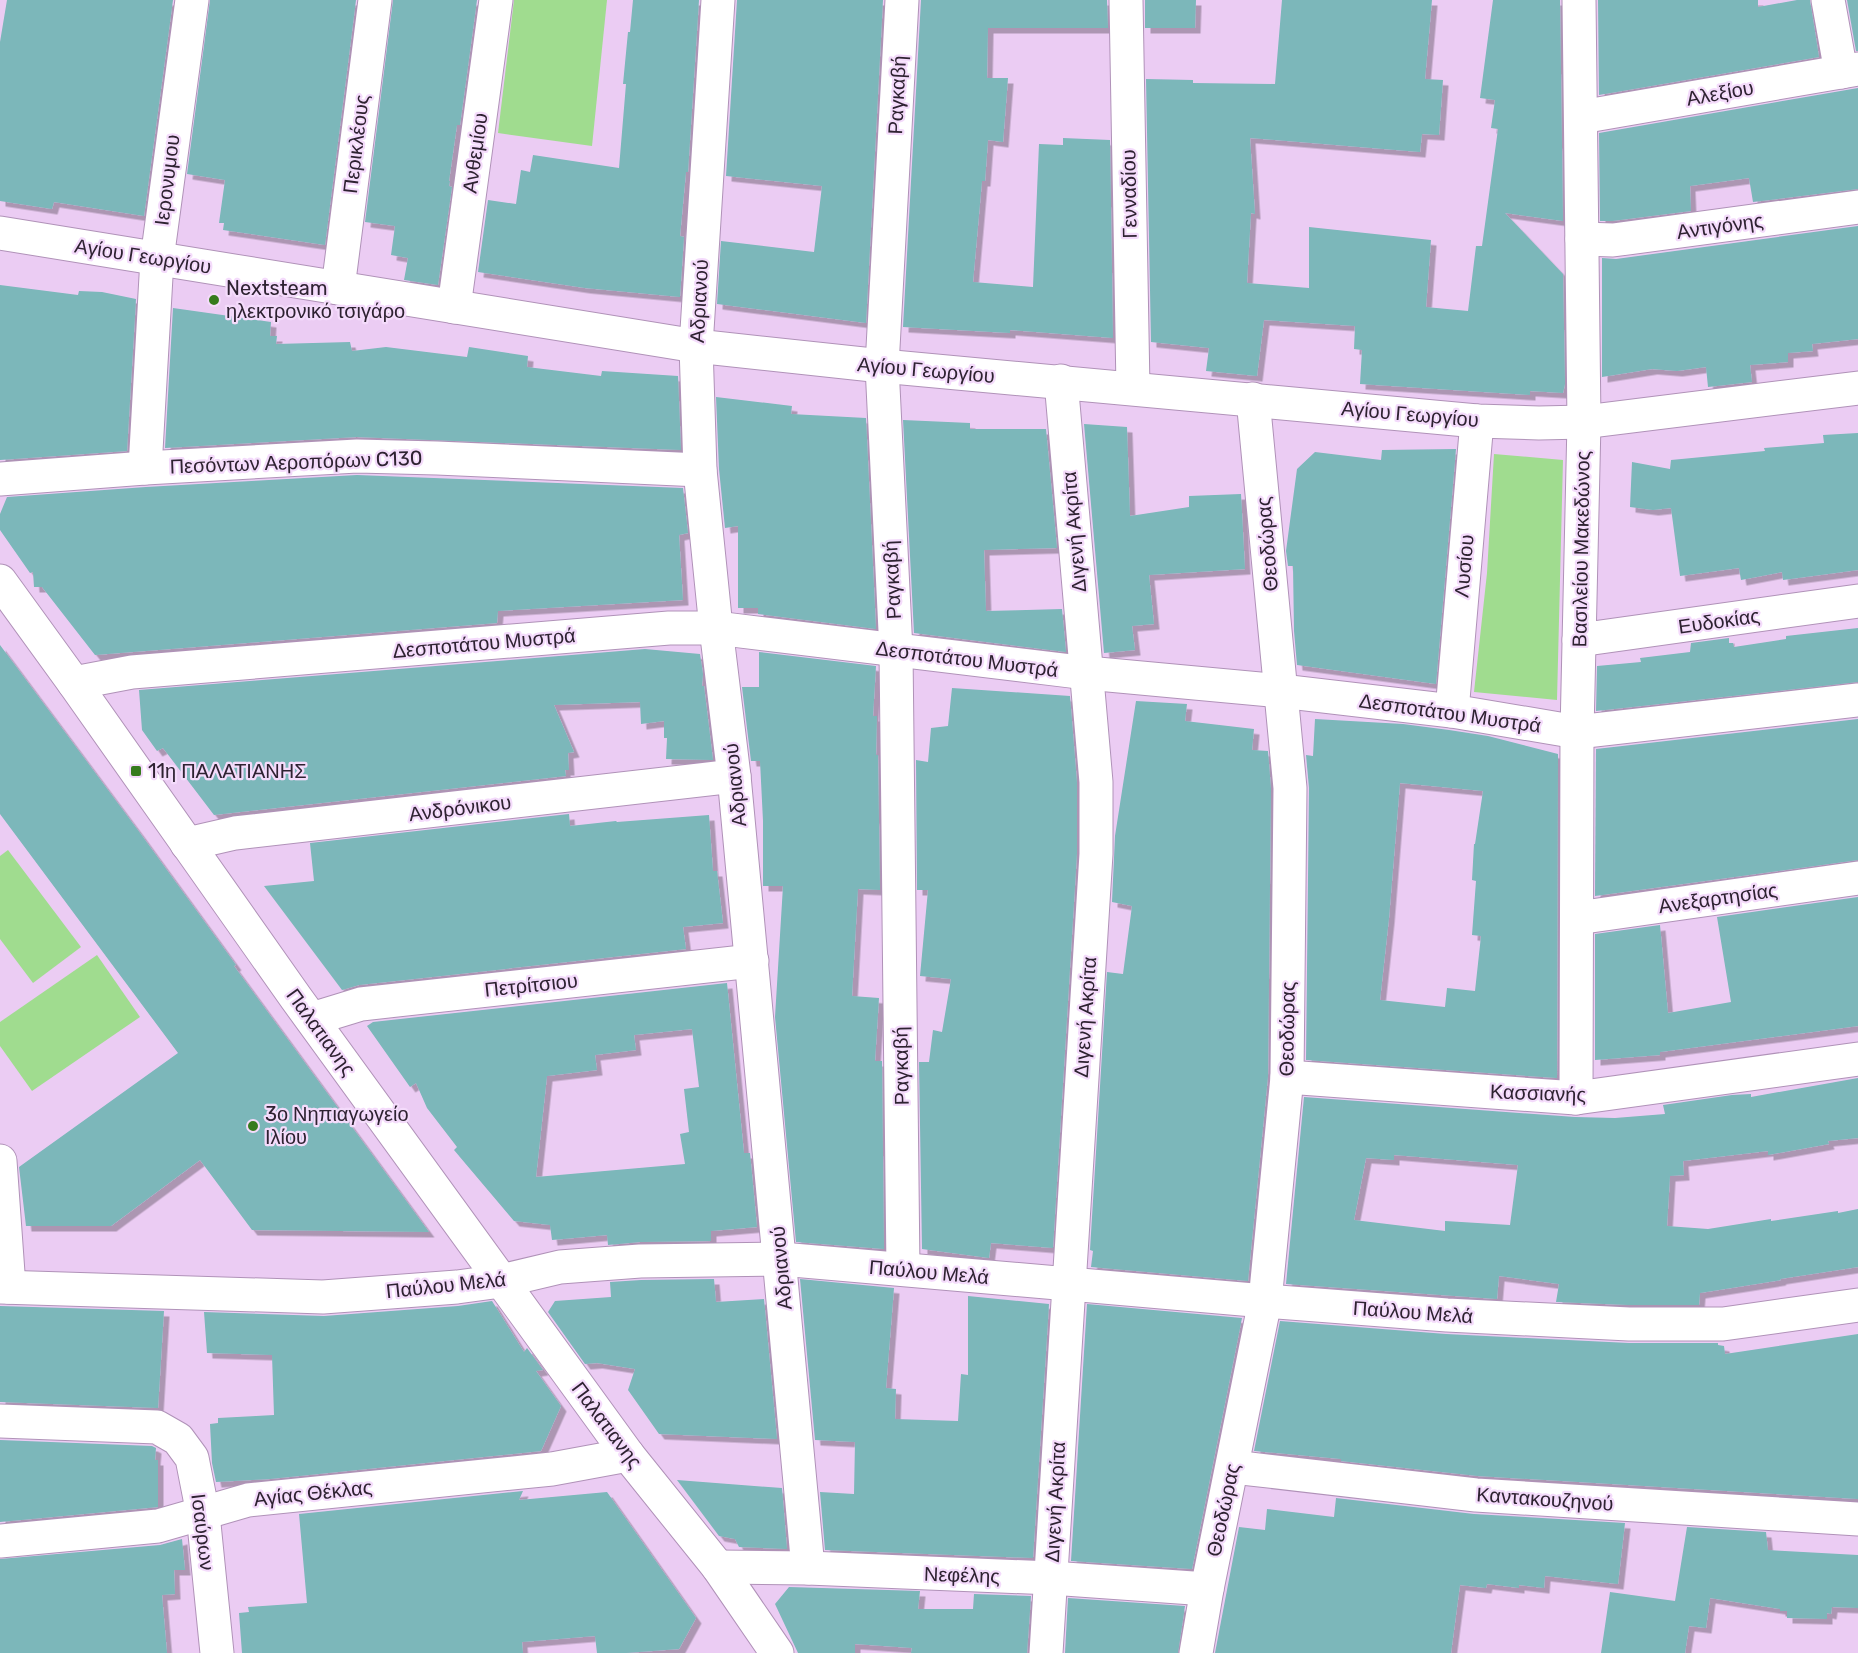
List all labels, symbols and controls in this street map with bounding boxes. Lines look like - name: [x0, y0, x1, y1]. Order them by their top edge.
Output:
- street label: Ραγκαβή: [883, 55, 911, 135]
- street label: Αλεξίου: [1685, 75, 1755, 111]
- street label: Περικλέους: [338, 93, 374, 195]
- street label: Ανθεμίου: [457, 111, 493, 195]
- street label: Ιερονυμου: [150, 133, 184, 227]
- street label: Γενναδίου: [1116, 149, 1142, 239]
- street label: Αντιγόνης: [1675, 208, 1765, 244]
- street label: Αγίου Γεωργίου: [73, 233, 213, 279]
- street label: Αδριανού: [685, 258, 713, 344]
- place label: Nextsteam ηλεκτρονικό τσιγάρο: [226, 276, 405, 323]
- marker: Nextsteam ηλεκτρονικό τσιγάρο: [207, 293, 221, 307]
- street label: Αγίου Γεωργίου: [856, 352, 996, 388]
- street label: Αγίου Γεωργίου: [1340, 396, 1480, 432]
- street label: Πεσόντων Αεροπόρων C130: [169, 446, 423, 478]
- street label: Βασιλείου Μακεδώνος: [1567, 450, 1595, 648]
- street label: Διγενή Ακρίτα: [1057, 471, 1091, 593]
- street label: Θεοδώρας: [1251, 495, 1283, 592]
- street label: Λυσίου: [1449, 533, 1479, 599]
- street label: Ραγκαβή: [878, 540, 906, 620]
- street label: Ευδοκίας: [1677, 603, 1762, 639]
- street label: Δεσποτάτου Μυστρά: [392, 623, 576, 663]
- street label: Δεσποτάτου Μυστρά: [874, 636, 1060, 682]
- street label: Δεσποτάτου Μυστρά: [1357, 688, 1543, 738]
- street label: Αδριανού: [719, 742, 751, 828]
- place label: 11η ΠΑΛΑΤΙΑΝΗΣ: [148, 759, 307, 783]
- marker: 11η ΠΑΛΑΤΙΑΝΗΣ: [129, 764, 143, 778]
- street label: Ανδρόνικου: [407, 790, 513, 826]
- street label: Ανεξαρτησίας: [1657, 878, 1779, 918]
- street label: Διγενή Ακρίτα: [1069, 956, 1101, 1078]
- street label: Πετρίτσιου: [483, 968, 579, 1002]
- street label: Θεοδώρας: [1274, 981, 1300, 1077]
- street label: Παλατιανης: [281, 984, 361, 1081]
- street label: Ραγκαβή: [888, 1026, 914, 1106]
- street label: Κασσιανής: [1490, 1079, 1587, 1107]
- place label: 3ο Νηπιαγωγείο Ιλίου: [265, 1102, 409, 1149]
- marker: 3ο Νηπιαγωγείο Ιλίου: [246, 1119, 260, 1133]
- street label: Αδριανού: [765, 1225, 797, 1311]
- street label: Παύλου Μελά: [868, 1255, 990, 1289]
- street label: Παύλου Μελά: [385, 1267, 507, 1303]
- street label: Παύλου Μελά: [1352, 1296, 1474, 1328]
- street label: Παλατιανης: [567, 1377, 647, 1473]
- street label: Διγενή Ακρίτα: [1040, 1441, 1070, 1563]
- street label: Θεοδώρας: [1201, 1461, 1245, 1559]
- street label: Αγίας Θέκλας: [253, 1475, 374, 1511]
- street label: Καντακουζηνού: [1476, 1482, 1614, 1516]
- street label: Ισαύρων: [186, 1492, 220, 1572]
- street label: Νεφέλης: [924, 1562, 1001, 1588]

